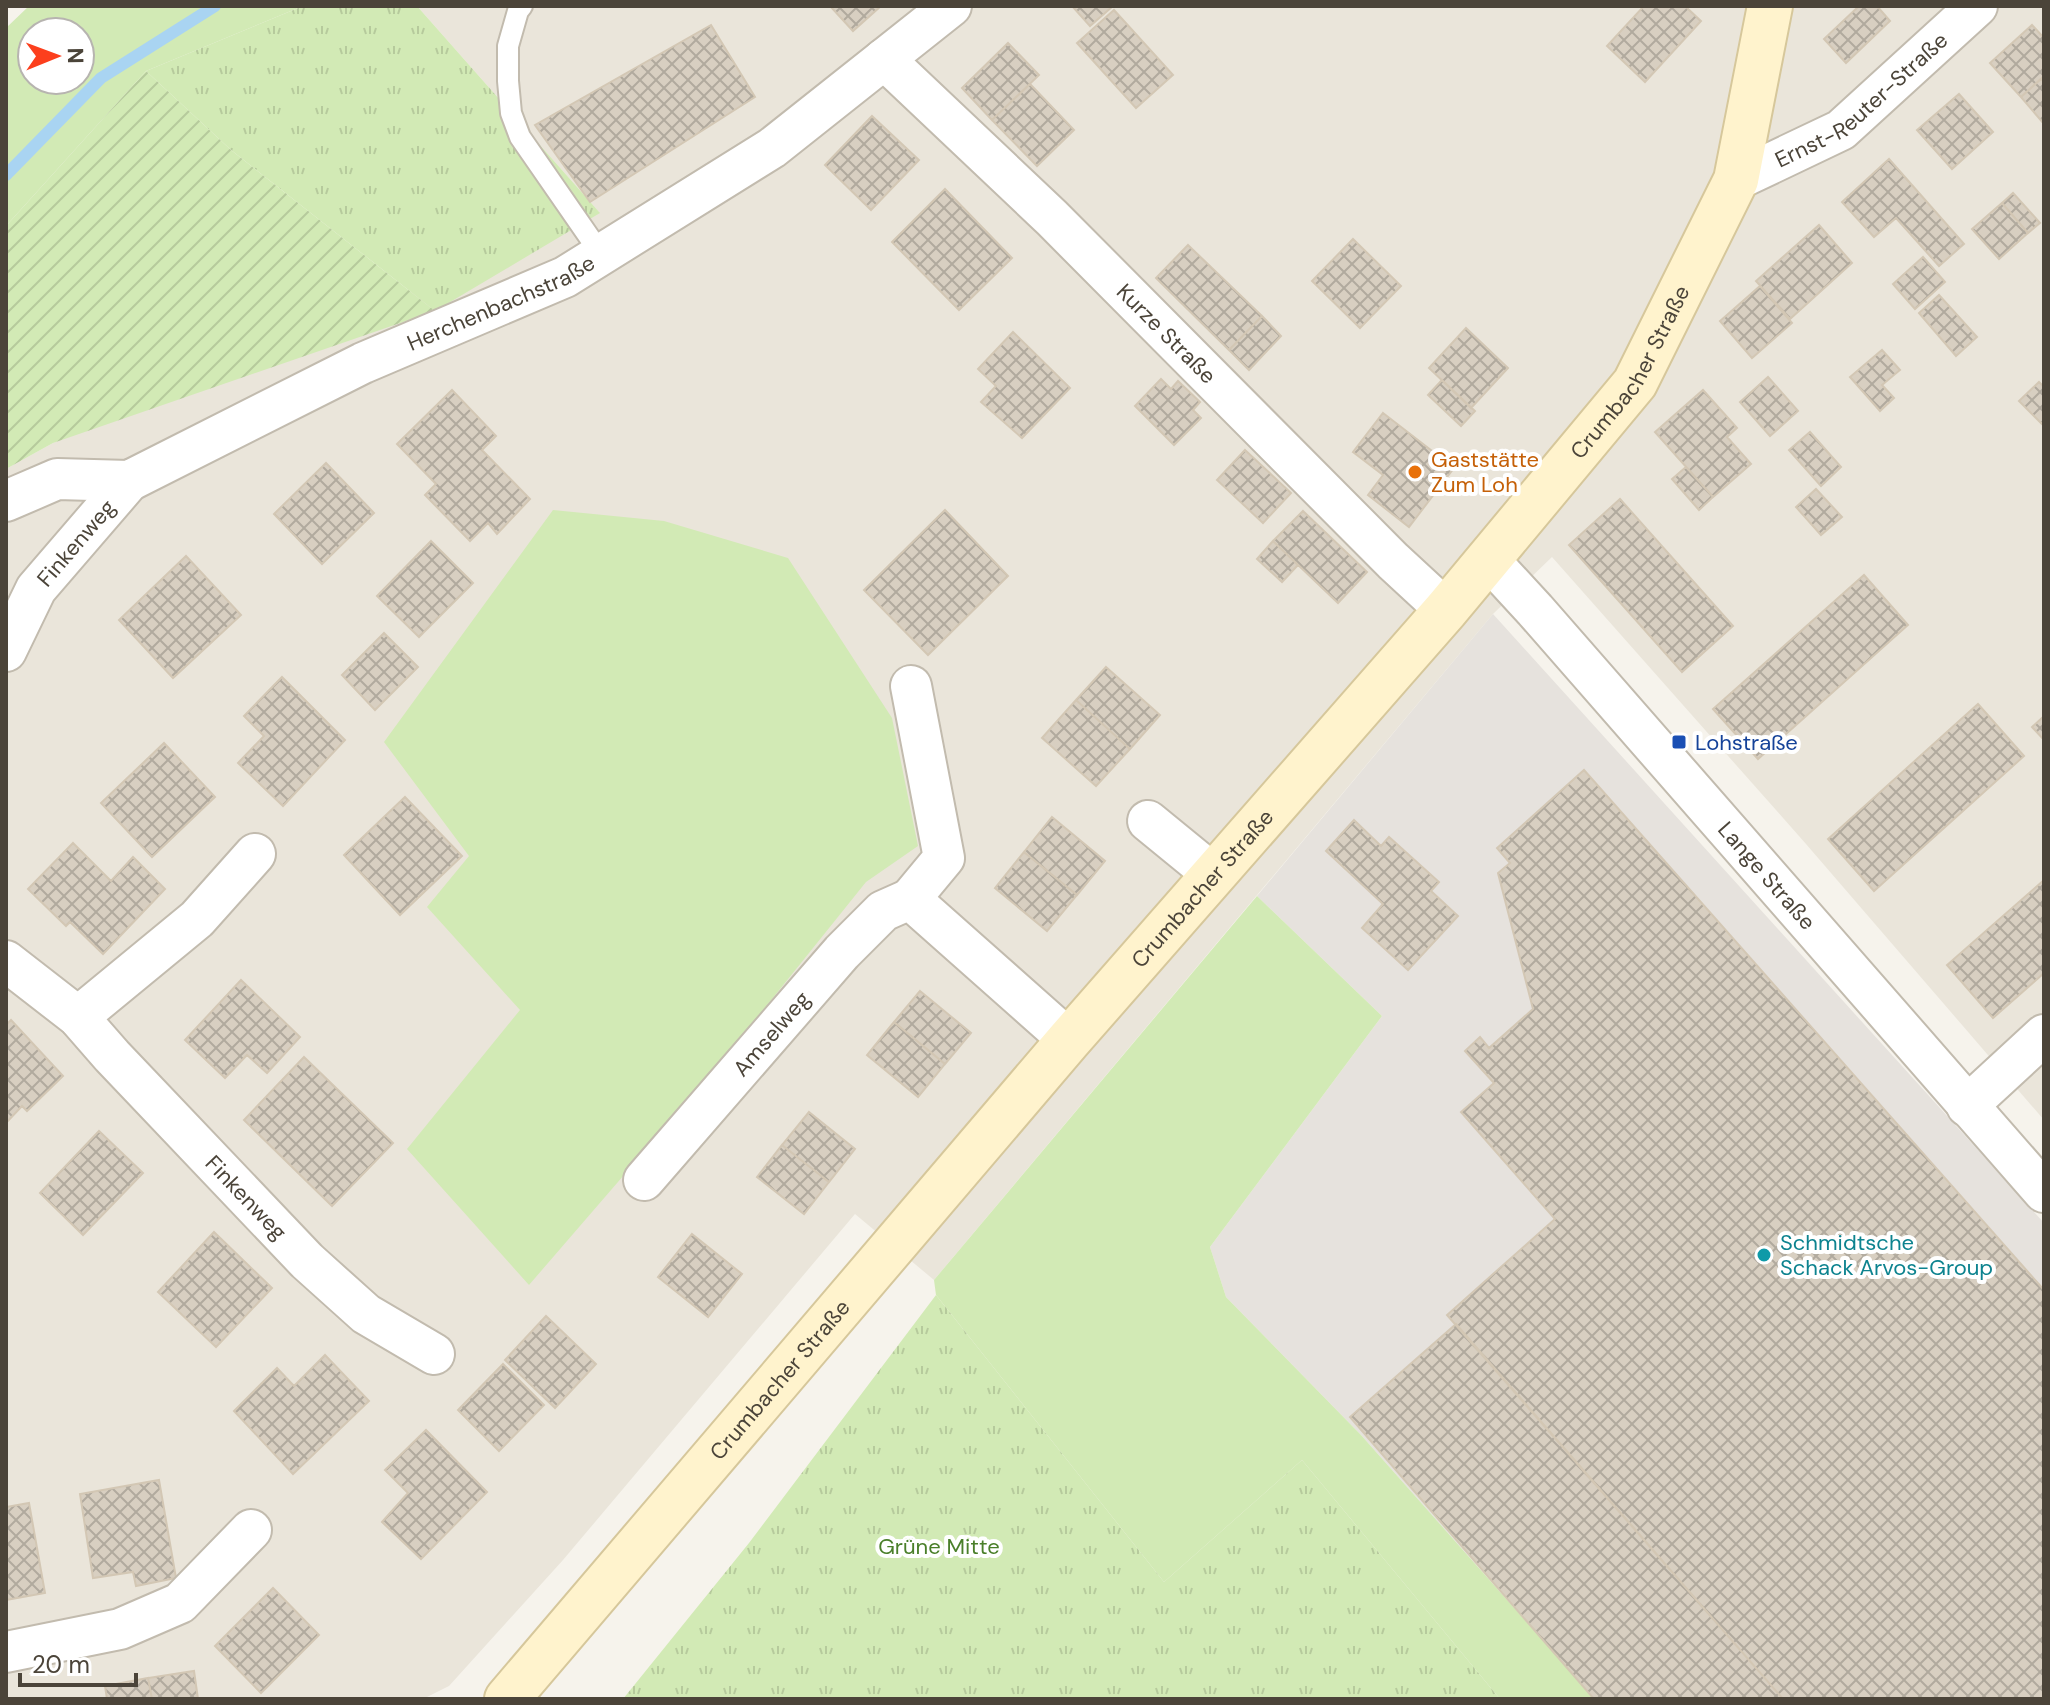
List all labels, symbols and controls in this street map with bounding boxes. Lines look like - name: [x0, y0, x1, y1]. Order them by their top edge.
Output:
- north arrow: [16, 16, 96, 96]
- street label: Ernst-Reuter-Straße: [1770, 26, 1954, 174]
- text: N: [61, 47, 90, 64]
- street label: Herchenbachstraße: [402, 248, 600, 357]
- street label: Kurze Straße: [1111, 277, 1223, 390]
- street label: Crumbacher Straße: [1564, 280, 1696, 465]
- place label: Gaststätte Zum Loh: [1431, 445, 1539, 499]
- marker: Gaststätte Zum Loh: [1406, 463, 1424, 481]
- street label: Finkenweg: [30, 493, 122, 592]
- place label: Lohstraße: [1695, 728, 1798, 757]
- marker: Lohstraße: [1670, 733, 1688, 751]
- street label: Crumbacher Straße: [1125, 803, 1280, 974]
- street label: Lange Straße: [1712, 815, 1822, 936]
- street label: Amselweg: [726, 985, 816, 1082]
- street label: Finkenweg: [199, 1149, 294, 1246]
- place label: Schmidtsche Schack Arvos-Group: [1780, 1228, 1993, 1282]
- marker: Schmidtsche Schack Arvos-Group: [1755, 1246, 1773, 1264]
- street label: Crumbacher Straße: [703, 1293, 856, 1466]
- park label: Grüne Mitte: [878, 1532, 1000, 1561]
- scale bar: [20, 1637, 136, 1687]
- text: 20 m: [32, 1649, 90, 1680]

